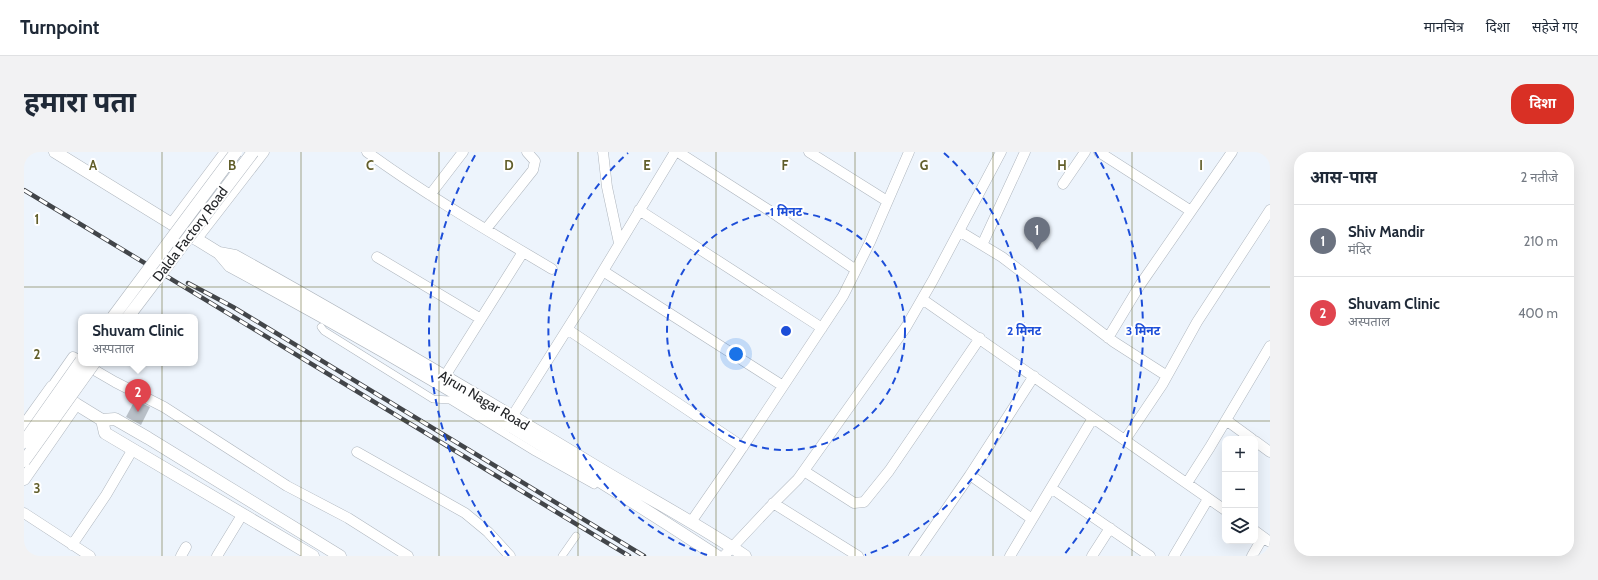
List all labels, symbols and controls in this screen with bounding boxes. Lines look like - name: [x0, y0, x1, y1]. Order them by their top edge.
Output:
- text: Turnpoint: [20, 16, 99, 39]
- text: मानचित्र: [1424, 18, 1464, 36]
- text: दिशा: [1486, 18, 1510, 36]
- text: सहेजे गए: [1532, 18, 1578, 36]
- button: दिशा: [1511, 84, 1574, 124]
- text: हमारा पता: [24, 85, 136, 119]
- text: A: [89, 157, 98, 173]
- text: B: [228, 157, 236, 173]
- text: C: [366, 157, 374, 173]
- text: D: [504, 157, 514, 173]
- text: E: [643, 157, 651, 173]
- text: F: [782, 157, 789, 173]
- text: G: [920, 157, 929, 173]
- text: H: [1057, 157, 1067, 173]
- text: I: [1199, 157, 1203, 173]
- text: आस-पास: [1310, 167, 1377, 187]
- text: 2 नतीजे: [1521, 169, 1558, 185]
- street label: Dalda Factory Road: [148, 183, 232, 285]
- text: 1 मिनट: [770, 204, 803, 219]
- text: 1: [35, 211, 39, 227]
- pin: 1: [1024, 217, 1050, 250]
- text: Shiv Mandir: [1348, 223, 1425, 241]
- text: 1: [1321, 233, 1325, 249]
- text: 210 m: [1524, 233, 1558, 249]
- text: मंदिर: [1348, 241, 1371, 257]
- text: Shuvam Clinic: [1348, 295, 1440, 313]
- text: 2: [1320, 305, 1326, 321]
- text: 400 m: [1518, 305, 1558, 321]
- text: अस्पताल: [1348, 313, 1390, 329]
- popup: [78, 314, 198, 366]
- text: Shuvam Clinic: [92, 322, 184, 340]
- text: 2 मिनट: [1007, 323, 1042, 338]
- text: 3 मिनट: [1126, 323, 1161, 338]
- centre of rings: [779, 324, 793, 338]
- text: अस्पताल: [92, 340, 134, 356]
- your location: [726, 344, 746, 364]
- text: 2: [34, 346, 41, 362]
- street label: Ajrun Nagar Road: [435, 366, 533, 434]
- pin: 2: [125, 379, 151, 412]
- map controls: [1222, 436, 1258, 544]
- button: +: [1222, 436, 1258, 472]
- button: −: [1222, 472, 1258, 508]
- text: 3: [33, 480, 41, 496]
- button: layers: [1222, 508, 1258, 544]

